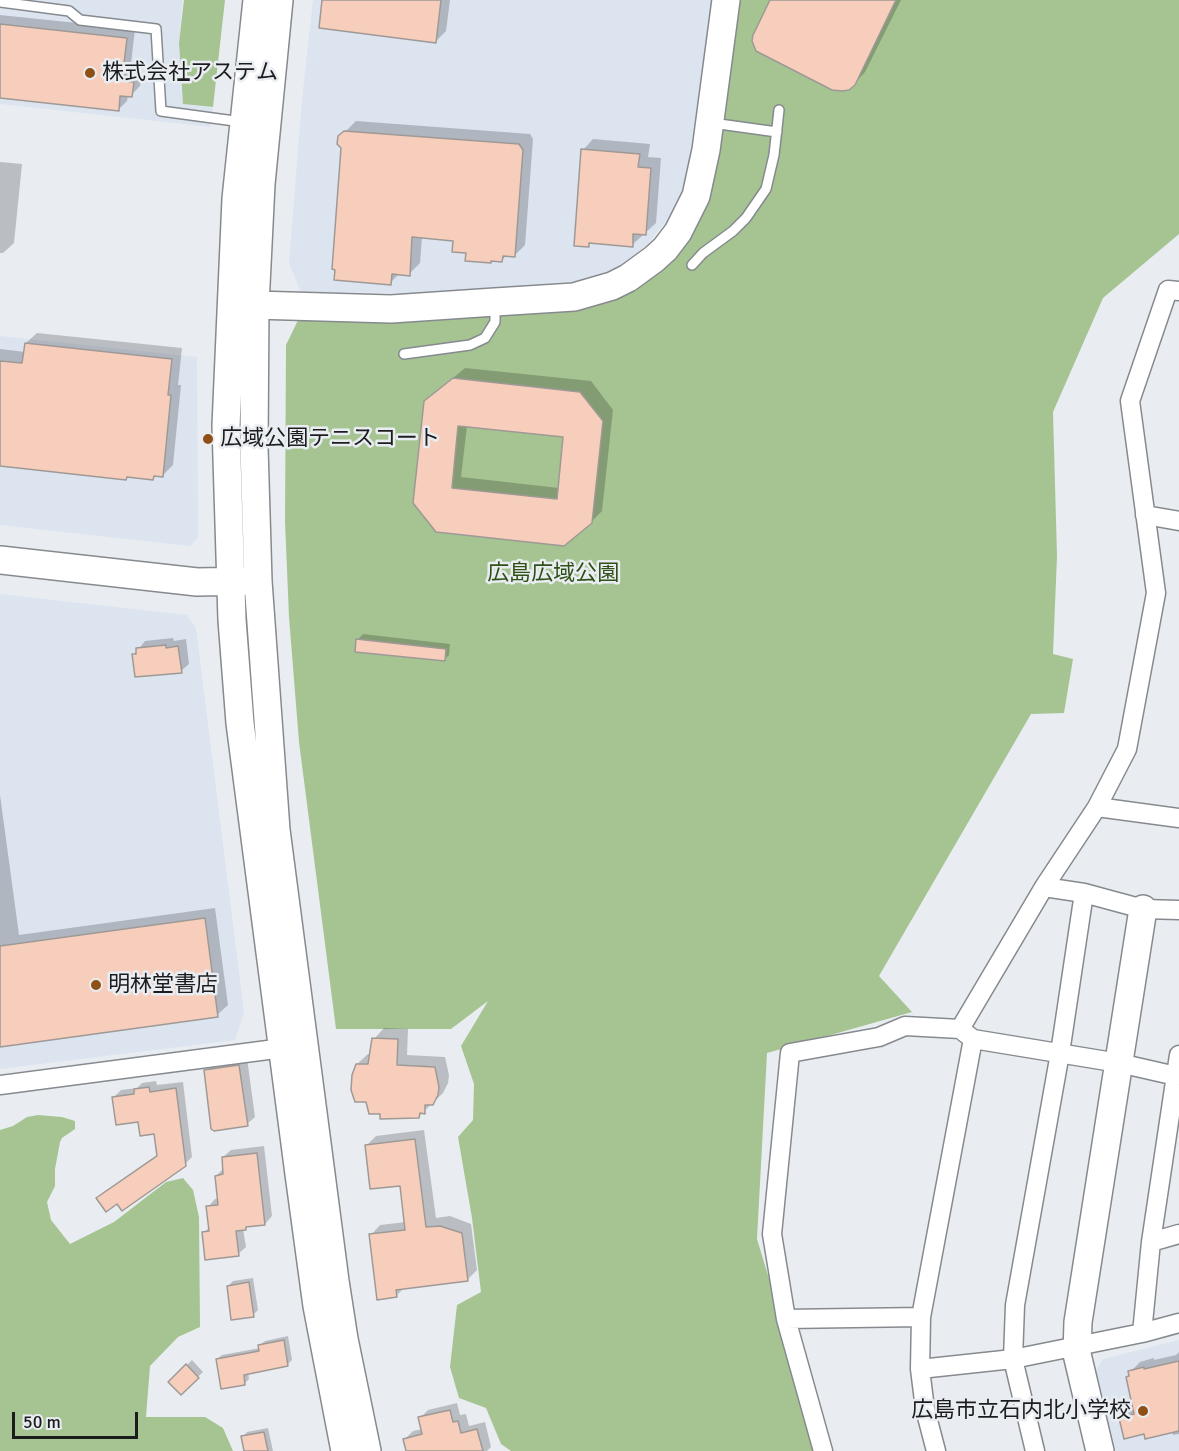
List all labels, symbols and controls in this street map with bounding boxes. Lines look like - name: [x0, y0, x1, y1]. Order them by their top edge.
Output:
- place label: 株式会社アステム: [102, 60, 278, 86]
- marker: 株式会社アステム: [83, 66, 97, 80]
- place label: 広域公園テニスコート: [220, 426, 440, 452]
- marker: 広域公園テニスコート: [201, 432, 215, 446]
- park label: 広島広域公園: [487, 561, 619, 587]
- place label: 明林堂書店: [108, 972, 218, 998]
- marker: 明林堂書店: [89, 978, 103, 992]
- place label: 広島市立石内北小学校: [911, 1398, 1131, 1424]
- scale bar: [15, 1400, 141, 1438]
- marker: 広島市立石内北小学校: [1136, 1404, 1150, 1418]
- text: 50 m: [23, 1411, 61, 1433]

